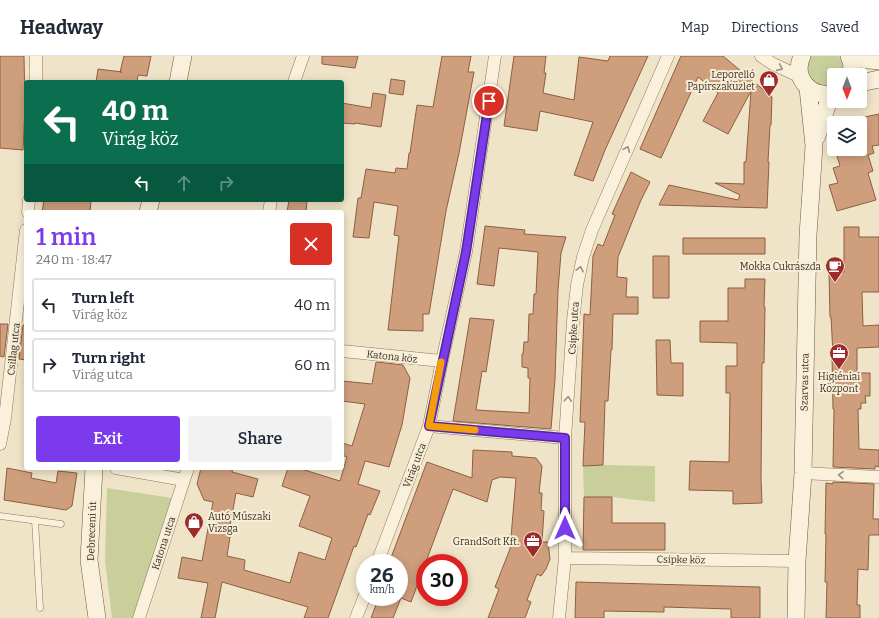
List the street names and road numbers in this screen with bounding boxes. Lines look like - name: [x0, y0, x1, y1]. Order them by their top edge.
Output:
- street label: Csipke utca: [566, 301, 582, 355]
- street label: Csillag utca: [5, 322, 23, 376]
- street label: Katona köz: [366, 348, 418, 366]
- street label: Szarvas utca: [798, 352, 812, 411]
- street label: Virág utca: [401, 441, 429, 489]
- street label: Debreceni út: [84, 501, 99, 561]
- street label: Katona utca: [150, 515, 178, 571]
- street label: Csipke köz: [657, 554, 706, 566]

